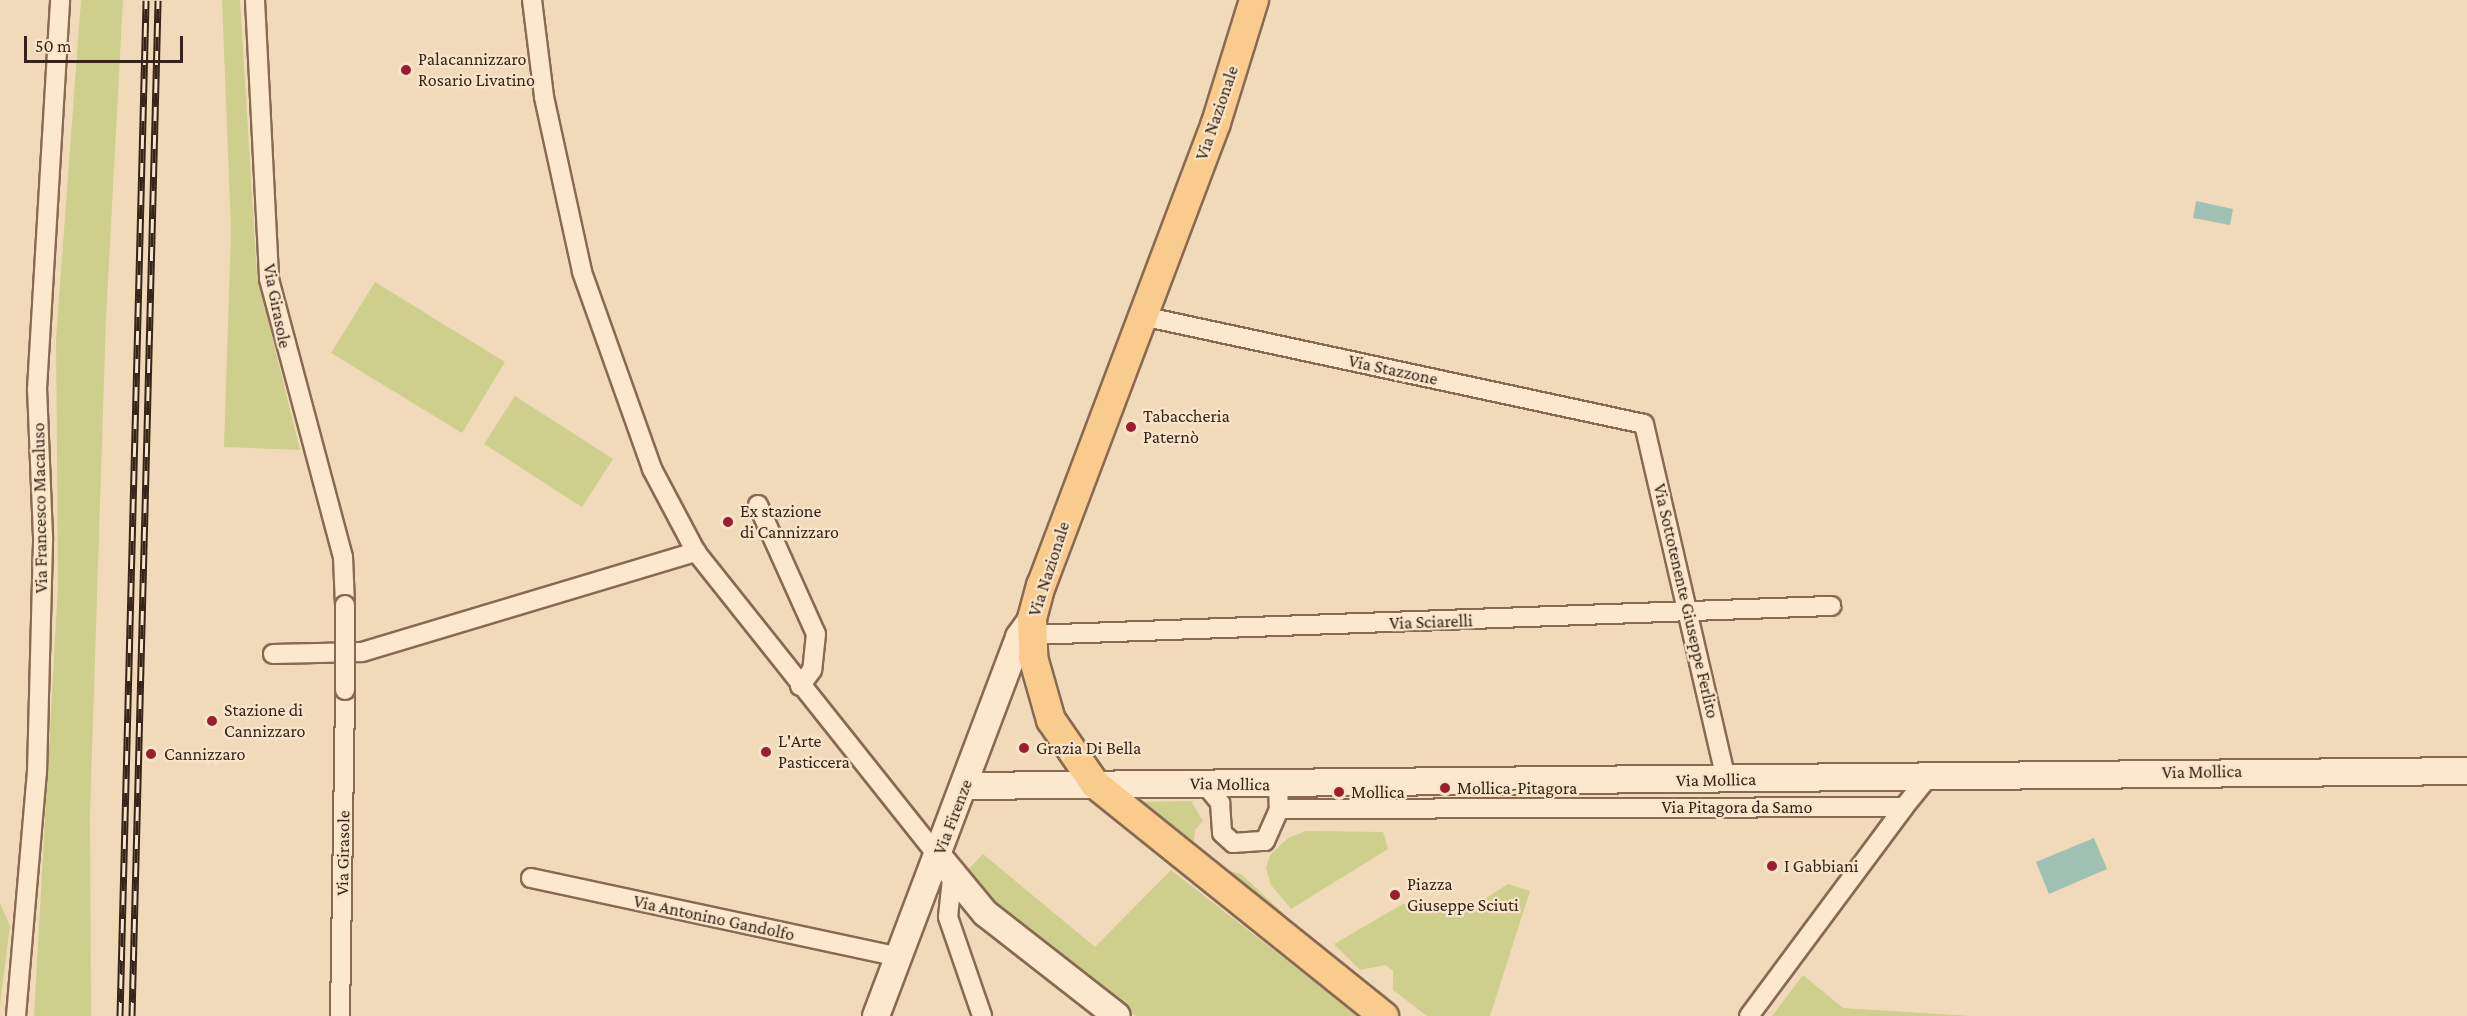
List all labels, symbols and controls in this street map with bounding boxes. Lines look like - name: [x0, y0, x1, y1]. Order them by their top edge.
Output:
- scale bar: [27, 24, 186, 62]
- text: 50 m: [35, 36, 72, 56]
- place label: Palacannizzaro Rosario Livatino: [418, 49, 535, 92]
- marker: Palacannizzaro Rosario Livatino: [399, 63, 413, 77]
- street label: Via Nazionale: [1191, 63, 1243, 163]
- street label: Via Girasole: [258, 262, 296, 350]
- street label: Via Stazzone: [1346, 350, 1440, 390]
- place label: Tabaccheria Paternò: [1143, 406, 1230, 448]
- marker: Tabaccheria Paternò: [1124, 420, 1138, 434]
- street label: Via Francesco Macaluso: [28, 423, 52, 593]
- street label: Via Sottotenente Giuseppe Ferlito: [1648, 482, 1724, 720]
- place label: Ex stazione di Cannizzaro: [740, 501, 839, 544]
- marker: Ex stazione di Cannizzaro: [721, 515, 735, 529]
- street label: Via Nazionale: [1024, 519, 1074, 619]
- street label: Via Sciarelli: [1389, 610, 1473, 634]
- place label: Stazione di Cannizzaro: [224, 700, 305, 742]
- marker: Stazione di Cannizzaro: [205, 714, 219, 728]
- place label: L'Arte Pasticcera: [778, 731, 850, 774]
- place label: Grazia Di Bella: [1036, 737, 1141, 759]
- marker: Grazia Di Bella: [1017, 741, 1031, 755]
- place label: Cannizzaro: [164, 743, 245, 765]
- marker: Cannizzaro: [142, 745, 160, 763]
- marker: L'Arte Pasticcera: [759, 745, 773, 759]
- street label: Via Mollica: [2162, 761, 2242, 783]
- street label: Via Mollica: [1676, 769, 1756, 791]
- street label: Via Mollica: [1190, 773, 1270, 795]
- street label: Via Firenze: [929, 776, 977, 858]
- place label: Mollica-Pitagora: [1457, 777, 1577, 799]
- place label: Mollica: [1351, 781, 1405, 803]
- marker: Mollica-Pitagora: [1438, 781, 1452, 795]
- marker: Mollica: [1332, 785, 1346, 799]
- street label: Via Pitagora da Samo: [1662, 796, 1812, 818]
- street label: Via Girasole: [331, 810, 355, 896]
- place label: I Gabbiani: [1784, 855, 1858, 877]
- marker: I Gabbiani: [1765, 859, 1779, 873]
- place label: Piazza Giuseppe Sciuti: [1407, 874, 1519, 916]
- marker: Piazza Giuseppe Sciuti: [1388, 888, 1402, 902]
- street label: Via Antonino Gandolfo: [631, 890, 797, 946]

